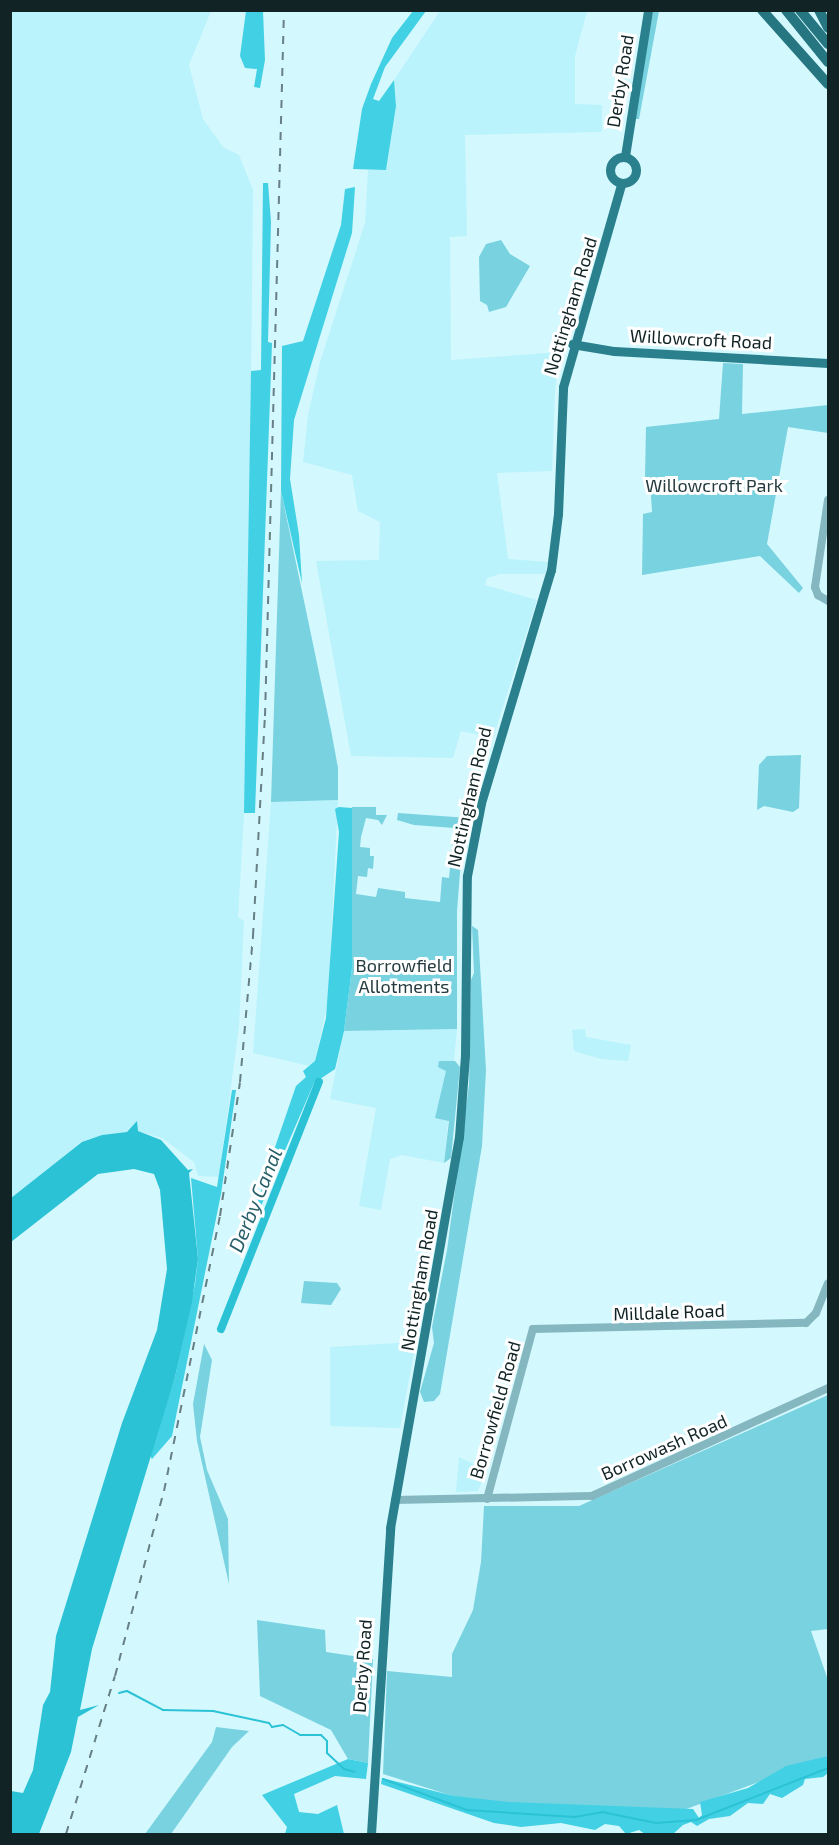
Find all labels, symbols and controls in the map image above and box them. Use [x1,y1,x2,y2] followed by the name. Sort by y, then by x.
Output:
[602,33,638,129] street label: Derby Road
[539,234,601,378] street label: Nottingham Road
[629,324,773,354] street label: Willowcroft Road
[645,474,783,496] park label: Willowcroft Park
[442,725,496,869] street label: Nottingham Road
[356,955,452,998] park label: Borrowfield Allotments
[223,1144,287,1256] water label: Derby Canal
[396,1208,442,1352] street label: Nottingham Road
[613,1299,725,1325] street label: Milldale Road
[465,1339,525,1481] street label: Borrowfield Road
[598,1410,730,1484] street label: Borrowash Road
[348,1618,376,1714] street label: Derby Road

